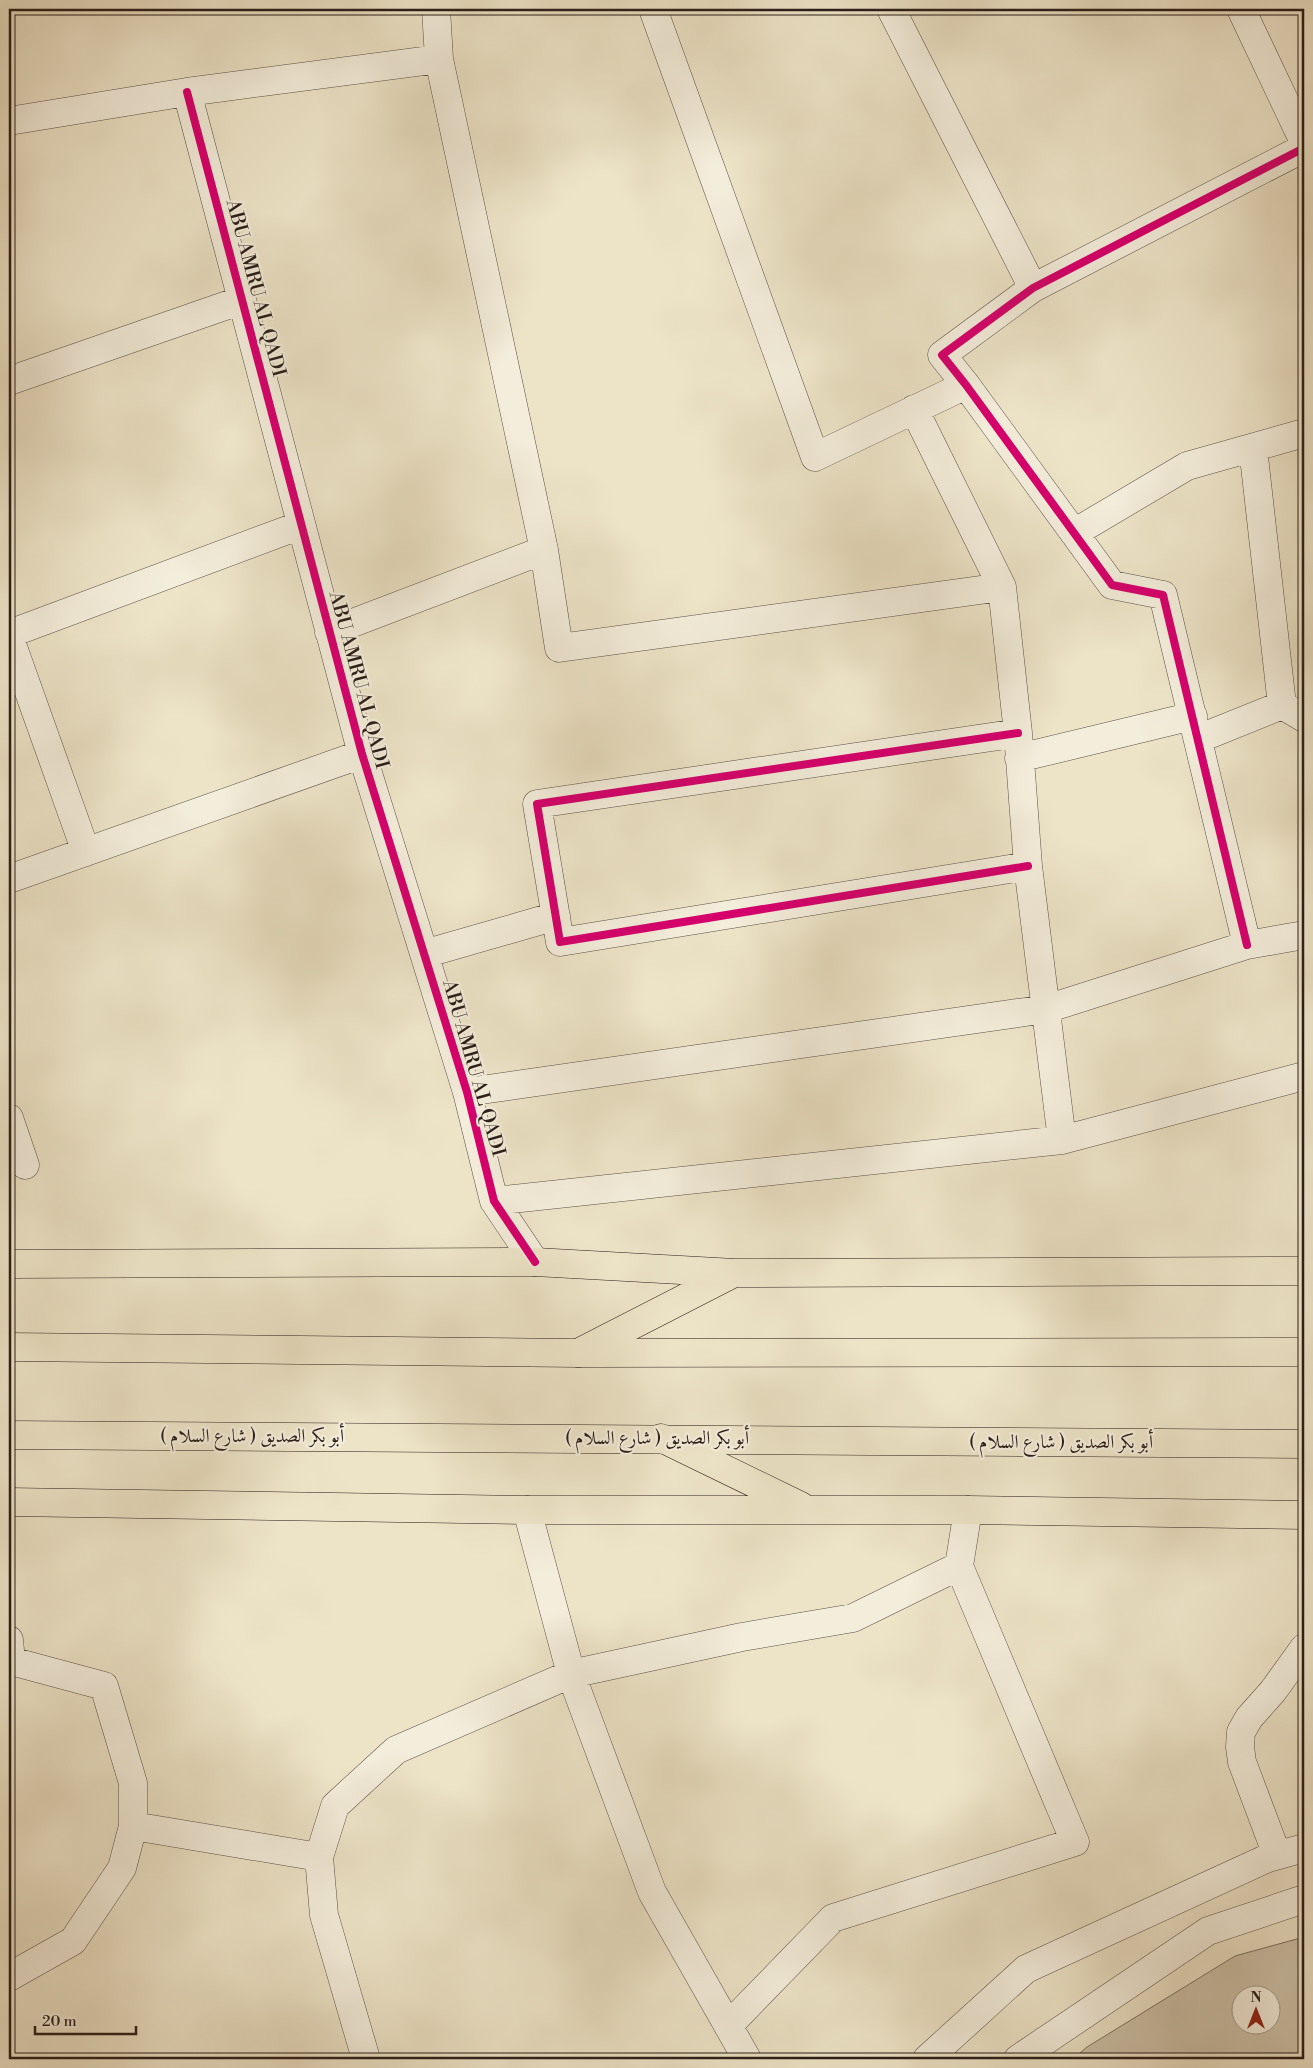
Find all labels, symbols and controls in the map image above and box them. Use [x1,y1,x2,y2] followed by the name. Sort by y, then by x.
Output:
[221,196,291,379] street label: ABU AMRU AL QADI
[324,588,394,771] street label: ABU AMRU AL QADI
[437,976,511,1159] street label: ABU AMRU AL QADI
[160,1423,345,1452] street label: ( شارع السلام ) أبو بكر الصديق
[565,1425,750,1454] street label: ( شارع السلام ) أبو بكر الصديق
[969,1429,1154,1458] street label: ( شارع السلام ) أبو بكر الصديق
[1230,1986,1280,2036] north arrow
[1250,1989,1262,2007] text: N
[35,2003,136,2035] scale bar
[42,2012,77,2031] text: 20 m

